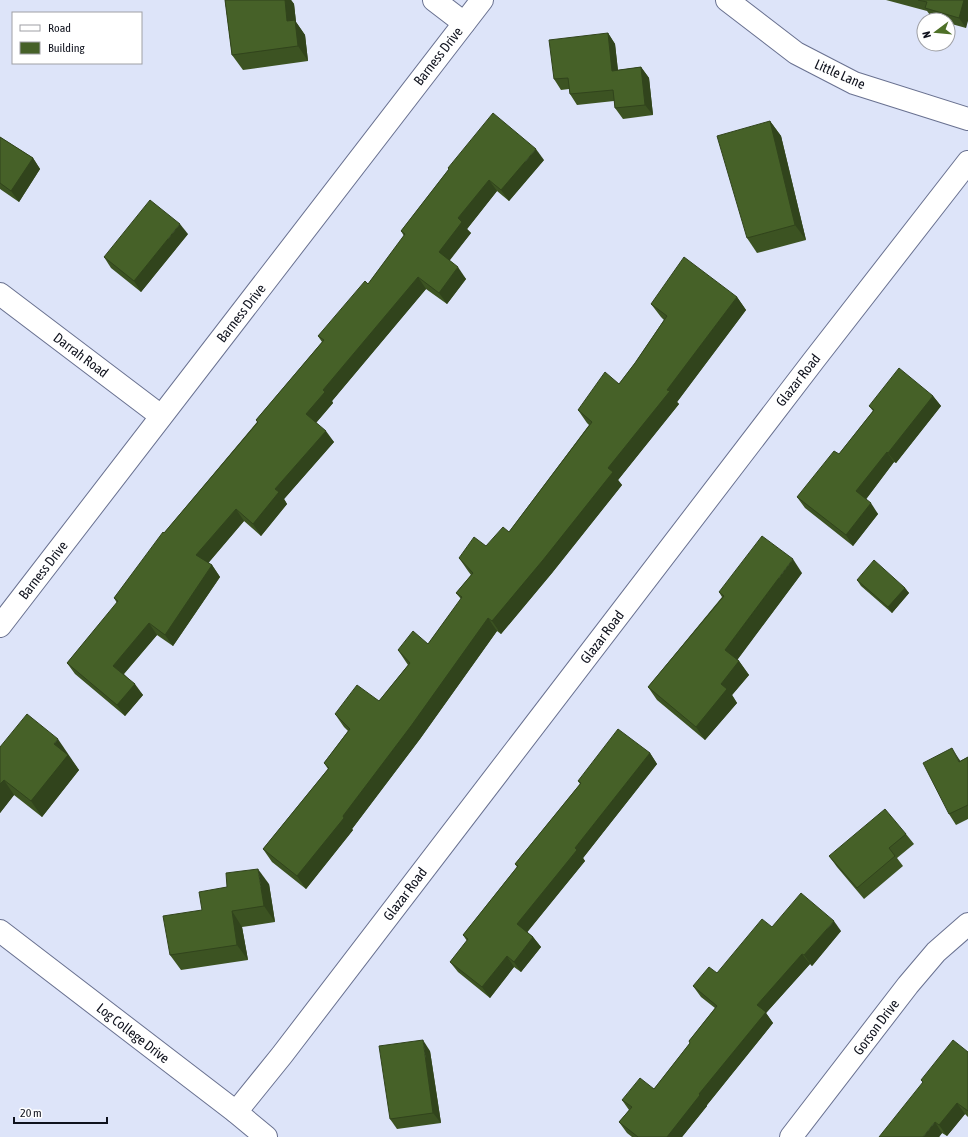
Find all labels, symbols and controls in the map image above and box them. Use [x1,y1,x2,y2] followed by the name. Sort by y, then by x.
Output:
[12,12,142,64] legend
[916,12,956,52] north arrow
[48,21,71,35] text: Road
[410,24,466,88] street label: Barness Drive
[920,30,933,40] text: N
[48,41,86,55] text: Building
[812,56,868,92] street label: Little Lane
[213,281,269,345] street label: Barness Drive
[51,329,111,381] street label: Darrah Road
[773,351,823,409] street label: Glazar Road
[15,538,71,602] street label: Barness Drive
[577,607,627,667] street label: Glazar Road
[380,864,430,924] street label: Glazar Road
[850,996,902,1058] street label: Gorson Drive
[94,1000,172,1066] street label: Log College Drive
[14,1099,107,1125] scale bar
[20,1106,42,1120] text: 20 m

